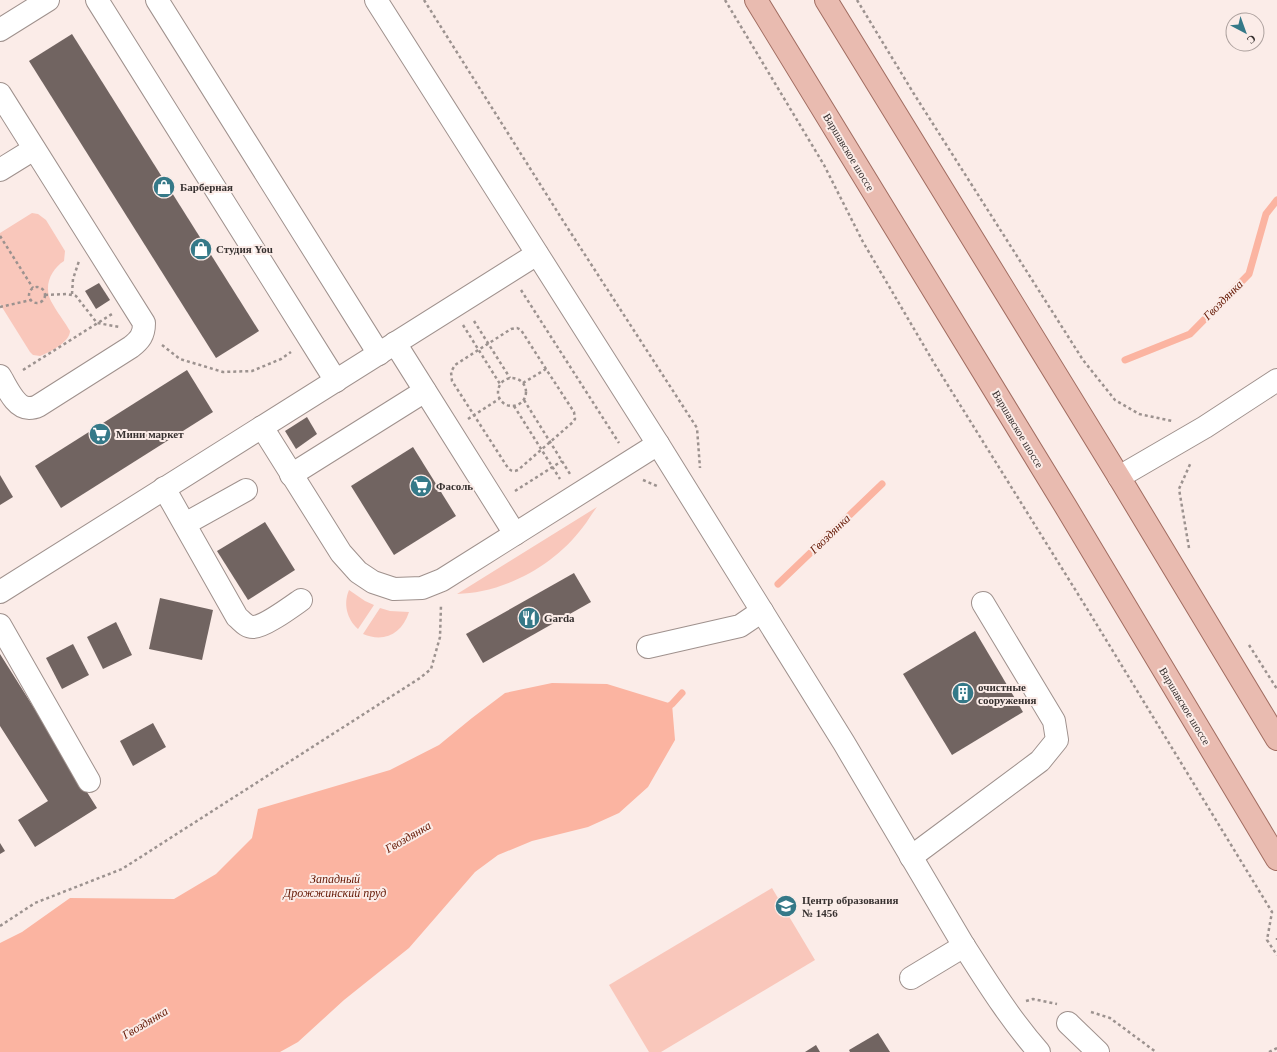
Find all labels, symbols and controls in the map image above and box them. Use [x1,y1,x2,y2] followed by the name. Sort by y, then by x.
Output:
[1225,12,1265,52] north arrow
[1245,32,1258,47] text: С
[821,111,877,193] street label: Варшавское шоссе
[151,174,177,200] shop icon: Барберная
[180,181,233,193] place label: Барберная
[188,236,214,262] shop icon: Студия You
[216,243,273,255] place label: Студия You
[1199,277,1246,324] water label: Гвоздянка
[990,388,1046,470] street label: Варшавское шоссе
[87,421,113,447] supermarket icon: Мини маркет
[116,428,184,440] place label: Мини маркет
[408,473,434,499] supermarket icon: Фасоль
[436,480,473,492] place label: Фасоль
[806,511,853,557] water label: Гвоздянка
[516,605,542,631] restaurant icon: Garda
[544,612,575,624] place label: Garda
[1157,665,1213,747] street label: Варшавское шоссе
[950,680,976,706] building icon: очистные сооружения
[978,681,1037,706] place label: очистные сооружения
[382,818,433,856] water label: Гвоздянка
[283,872,386,900] water label: Западный Дрожжинский пруд
[773,893,799,919] school or university icon: Центр образования № 1456
[802,894,898,919] place label: Центр образования № 1456
[119,1004,170,1043] water label: Гвоздянка

